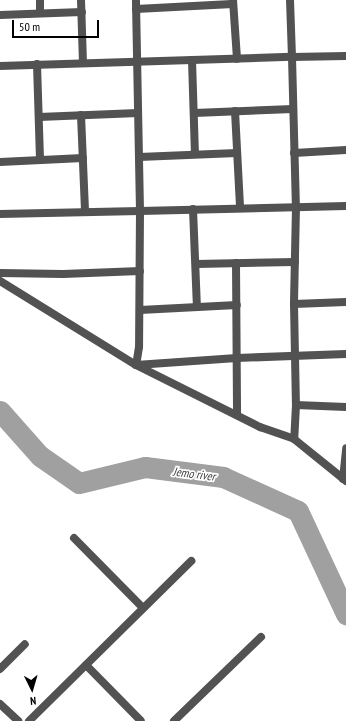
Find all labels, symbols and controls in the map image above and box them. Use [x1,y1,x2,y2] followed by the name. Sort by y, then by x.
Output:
[14,12,101,38] scale bar
[19,19,40,34] text: 50 m
[172,464,216,484] water label: Jemo river
[12,669,52,709] north arrow
[29,694,37,708] text: N

